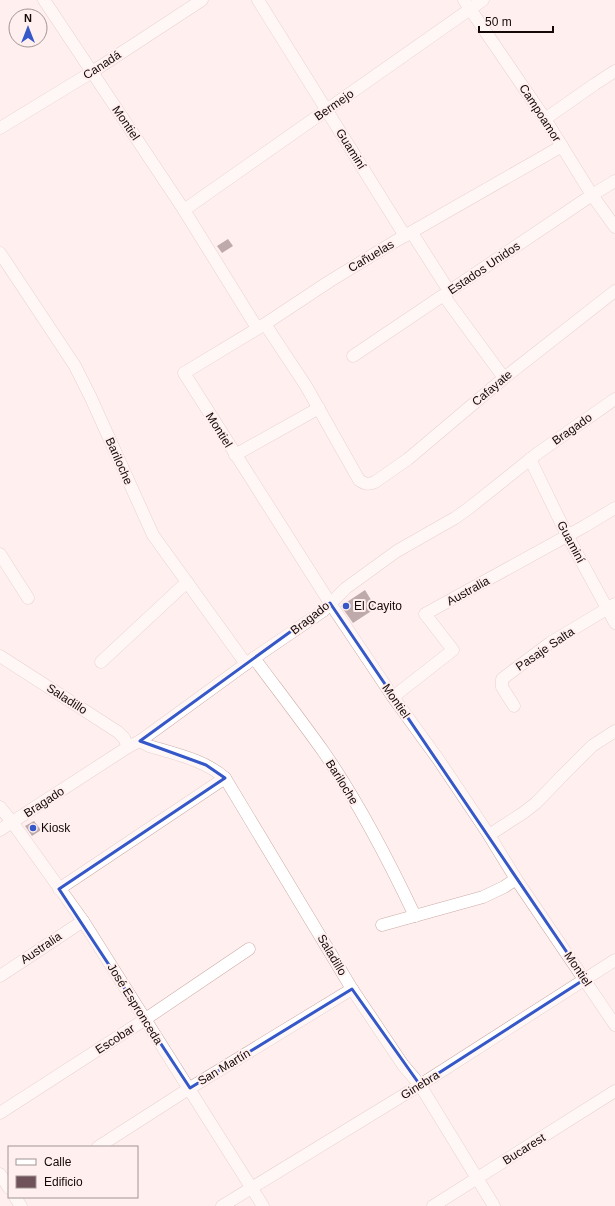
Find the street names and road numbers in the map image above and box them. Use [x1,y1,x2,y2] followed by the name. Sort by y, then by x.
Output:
[81,48,124,82] street label: Canadá
[516,81,564,145] street label: Campoamor
[312,86,357,124] street label: Bermejo
[109,103,143,143] street label: Montiel
[333,126,369,173] street label: Guaminí
[346,237,396,275] street label: Cañuelas
[445,239,523,297] street label: Estados Unidos
[469,367,515,409] street label: Cafayate
[203,410,235,450] street label: Montiel
[549,410,595,448] street label: Bragado
[102,435,136,487] street label: Bariloche
[554,519,588,566] street label: Guaminí
[444,573,492,608] street label: Australia
[288,598,332,637] street label: Bragado
[513,624,577,674] street label: Pasaje Salta
[44,681,90,717] street label: Saladillo
[379,681,413,721] street label: Montiel
[323,757,361,807] street label: Bariloche
[21,784,67,820] street label: Bragado
[18,929,65,967] street label: Australia
[314,932,350,978] street label: Saladillo
[561,949,595,989] street label: Montiel
[104,961,166,1047] street label: José Espronceda
[93,1021,137,1057] street label: Escobar
[195,1046,253,1088] street label: San Martín
[398,1068,442,1102] street label: Ginebra
[500,1130,548,1167] street label: Bucarest

